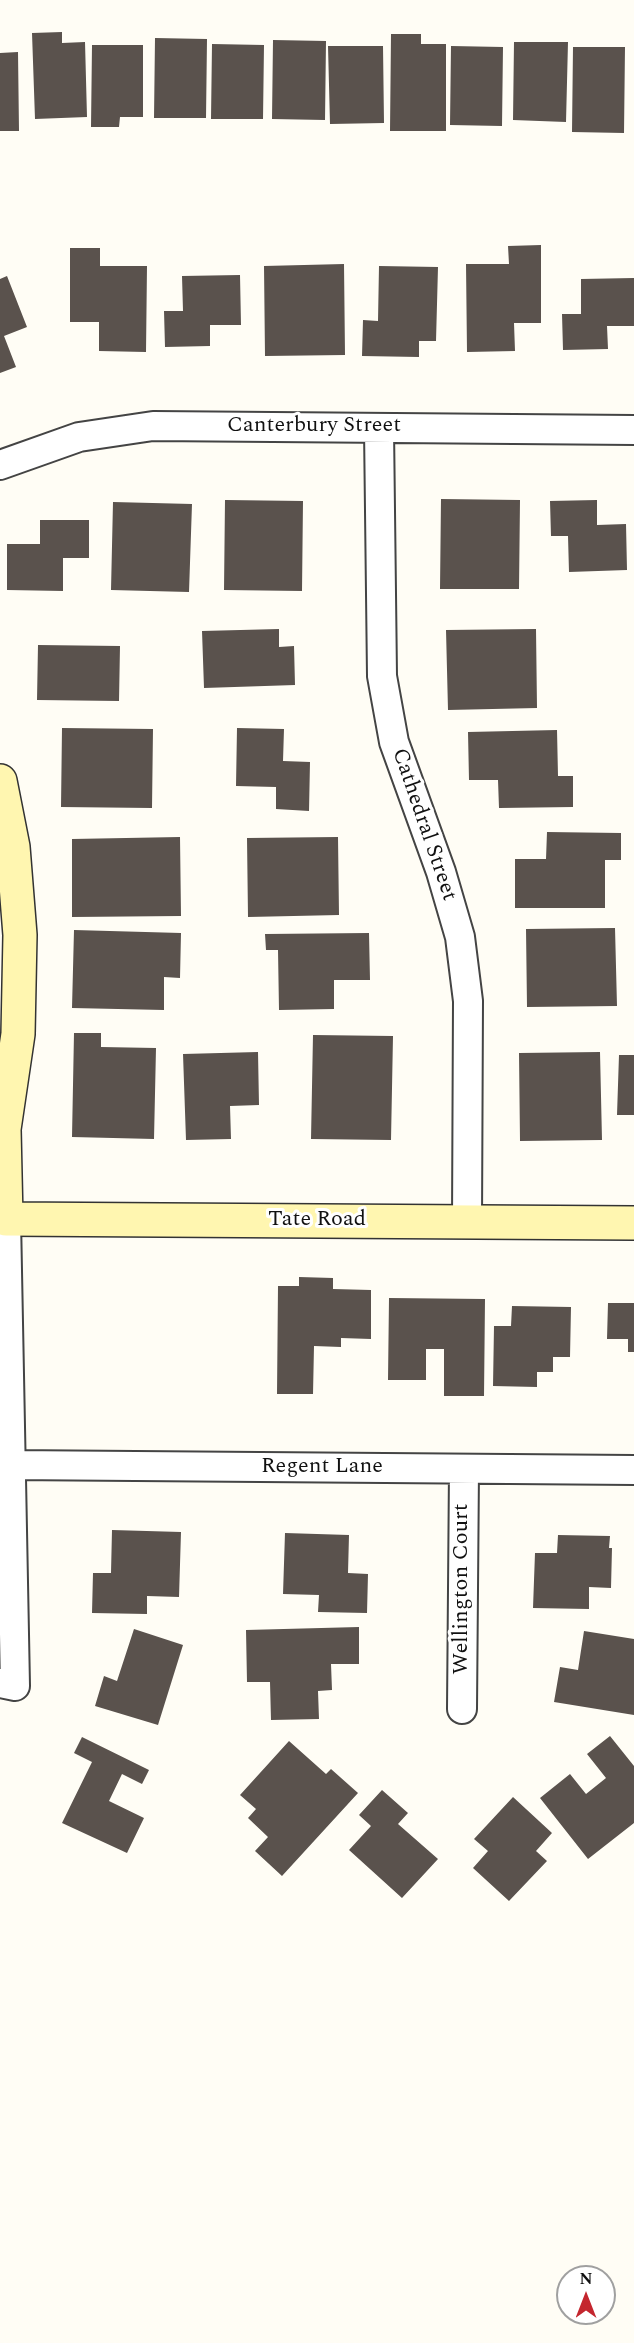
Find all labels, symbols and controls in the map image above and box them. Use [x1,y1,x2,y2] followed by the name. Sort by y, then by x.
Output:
[227,414,401,440] street label: Canterbury Street
[385,745,461,905] street label: Cathedral Street
[268,1208,366,1234] street label: Tate Road
[261,1455,383,1481] street label: Regent Lane
[450,1503,476,1675] street label: Wellington Court
[556,2265,616,2325] north arrow
[579,2267,593,2291] text: N

